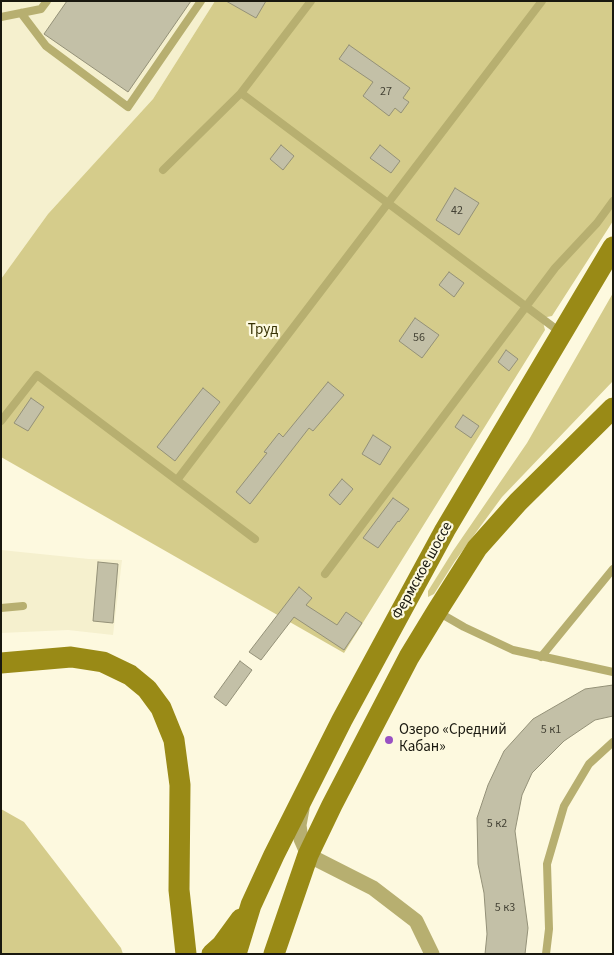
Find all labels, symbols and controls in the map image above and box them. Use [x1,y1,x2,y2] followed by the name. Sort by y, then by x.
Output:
[380,85,392,99] house number: 27
[451,204,463,218] house number: 42
[248,322,278,340] park label: Труд
[413,331,425,345] house number: 56
[389,519,457,623] street label: Фермское шоссе
[399,722,507,757] place label: Озеро «Средний Кабан»
[541,723,561,737] house number: 5 к1
[383,734,395,746] marker: Озеро «Средний Кабан»
[487,817,507,831] house number: 5 к2
[495,901,515,915] house number: 5 к3

